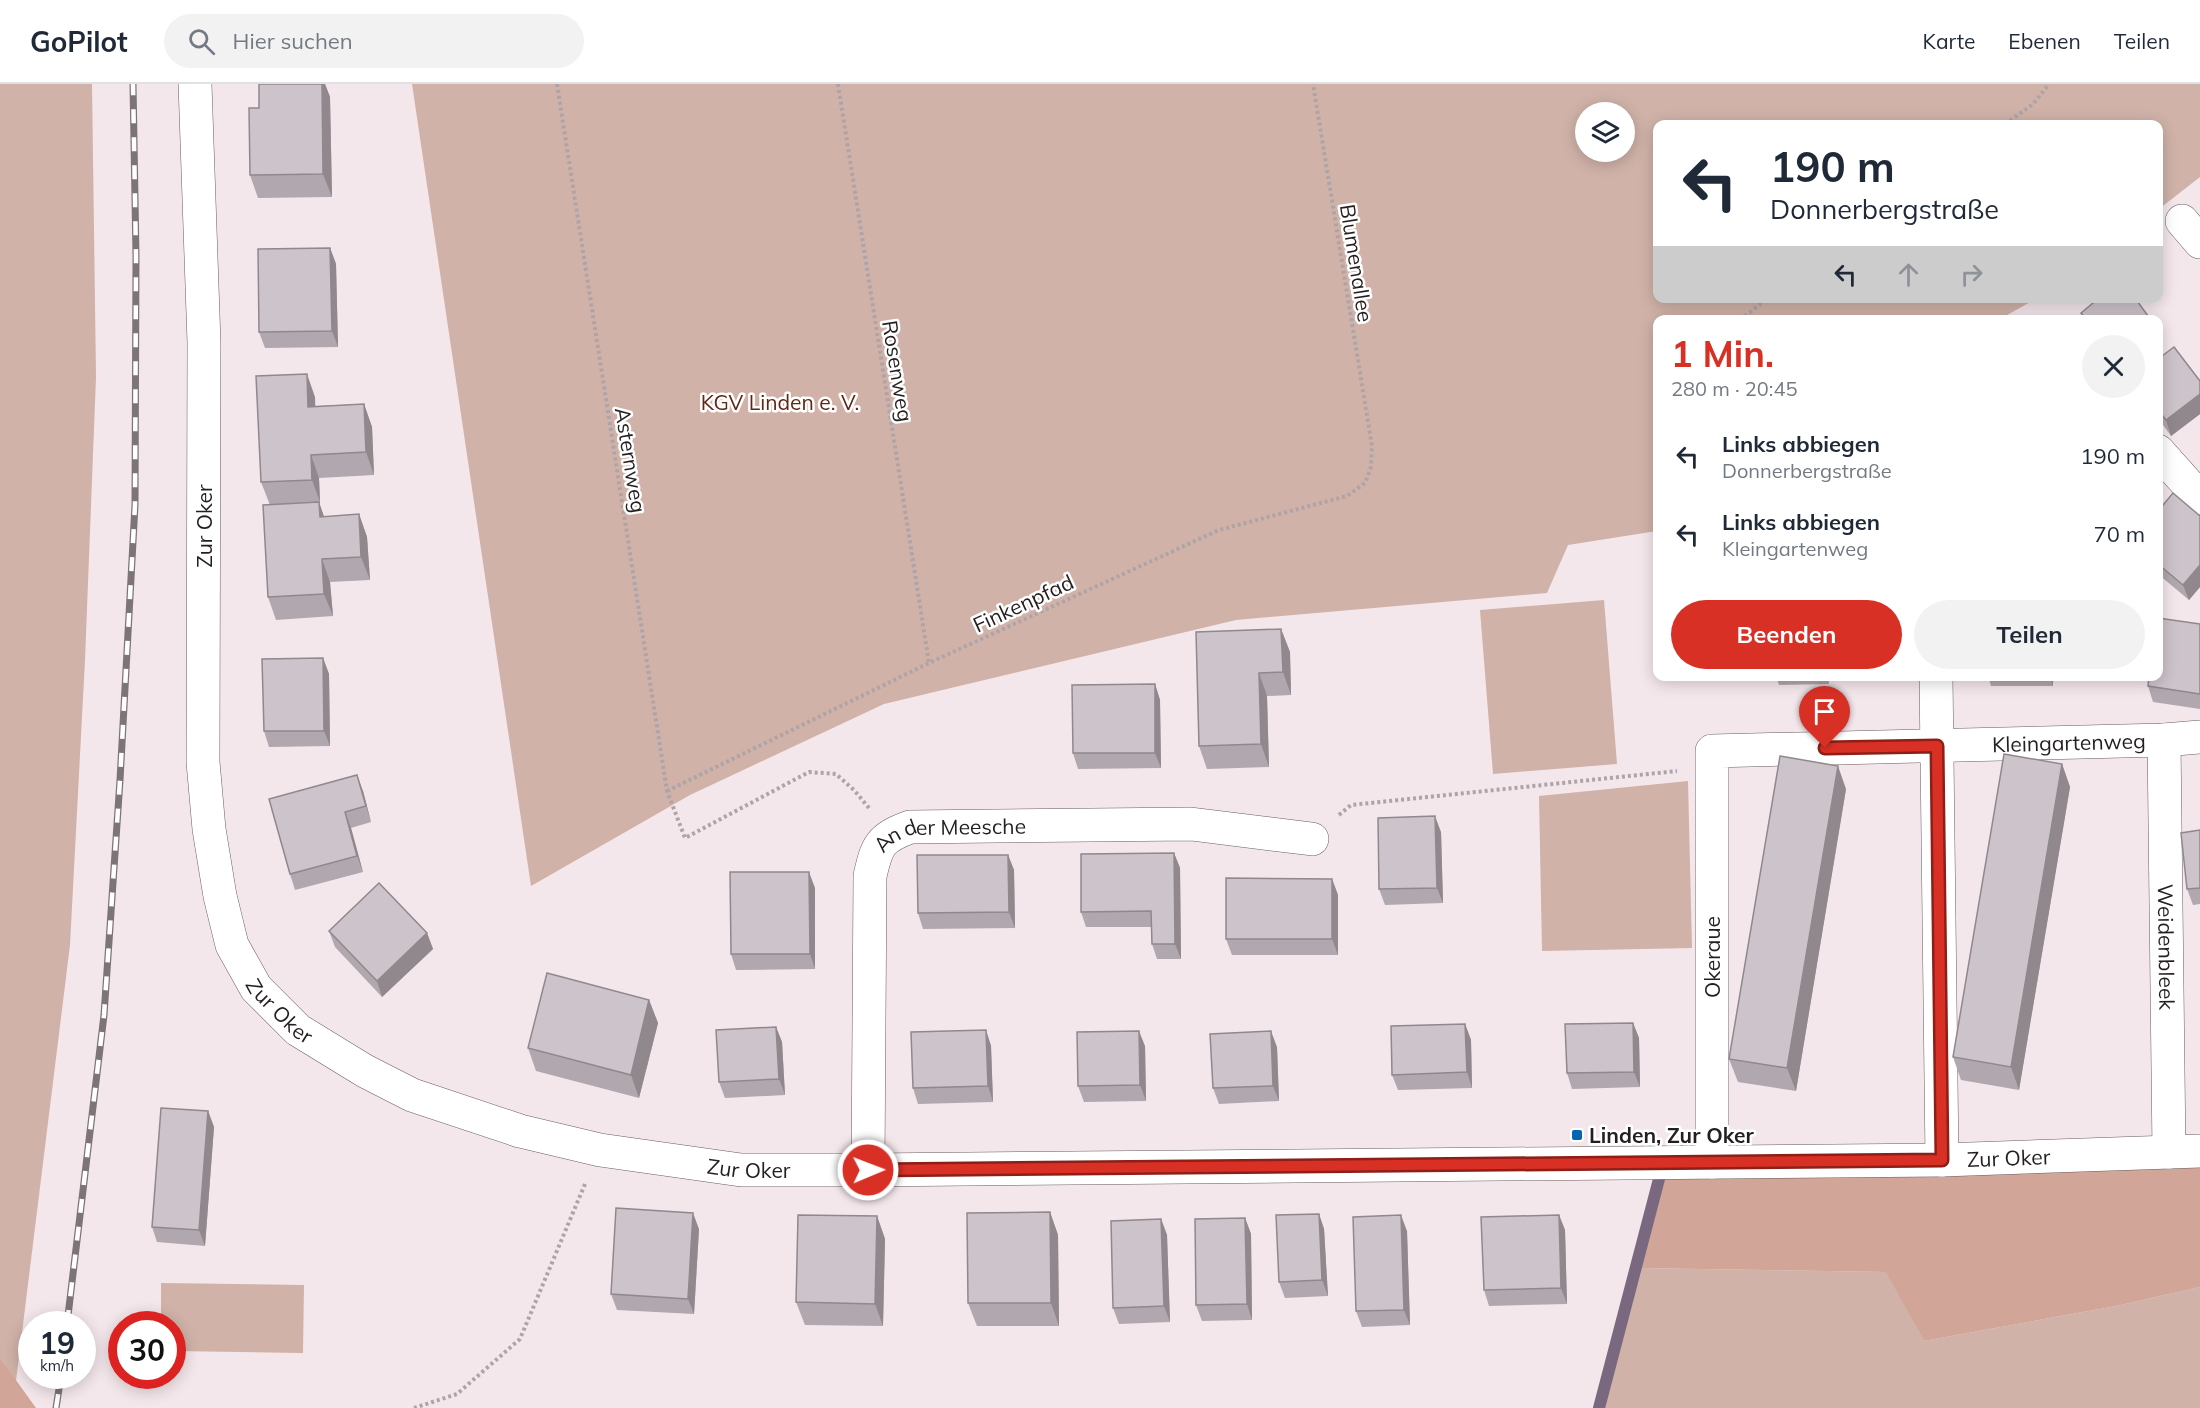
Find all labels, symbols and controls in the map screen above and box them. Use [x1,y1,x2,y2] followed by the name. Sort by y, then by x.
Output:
[164,14,584,68] search box
[30,24,128,59] text: GoPilot
[185,25,218,58] icon: search
[233,27,353,55] text: Hier suchen
[1923,28,1975,54] text: Karte
[2008,28,2081,54] text: Ebenen
[2114,28,2170,54] text: Teilen
[1575,102,1635,162] map controls
[1575,102,1635,162] button: layers
[1770,140,1895,193] text: 190 m
[1671,144,1749,222] icon: left
[1770,192,1999,226] text: Donnerbergstraße
[1335,202,1379,324] street label: Blumenallee
[1829,258,1862,291] icon: left
[1892,258,1925,291] icon: ahead
[1955,258,1988,291] icon: right
[877,318,919,424] street label: Rosenweg
[1671,331,1774,376] text: 1 Min.
[2082,335,2145,398] button: close
[1671,376,1797,401] text: 280 m · 20:45
[701,389,859,415] park label: KGV Linden e. V.
[610,405,652,515] street label: Asternweg
[1722,430,1880,458] text: Links abbiegen
[1671,440,1704,473] icon: left
[2080,442,2145,470] text: 190 m
[1722,458,1892,483] text: Donnerbergstraße
[191,484,217,568] street label: Zur Oker
[1722,508,1880,536] text: Links abbiegen
[1671,518,1704,551] icon: left
[2094,520,2145,548] text: 70 m
[1722,536,1868,561] text: Kleingartenweg
[969,568,1077,638] street label: Finkenpfad
[1671,600,1902,669] button: Beenden
[1914,600,2145,669] button: Teilen
[1799,686,1850,748] pin
[1808,695,1841,728] icon: arrive
[1992,727,2146,757] street label: Kleingartenweg
[867,813,1026,857] street label: An der Meesche
[2153,884,2180,1010] street label: Weidenbleek
[1699,916,1725,998] street label: Okeraue
[240,974,318,1049] street label: Zur Oker
[1589,1122,1755,1148] place label: Linden, Zur Oker
[1570,1128,1584,1142] marker: Linden, Zur Oker
[836,1138,900,1202] position arrow
[1967,1143,2051,1172] street label: Zur Oker
[706,1152,791,1183] street label: Zur Oker
[108,1311,186,1389] speed limit sign: 30
[39,1324,75,1362] text: 19
[40,1356,74,1375] text: km/h

